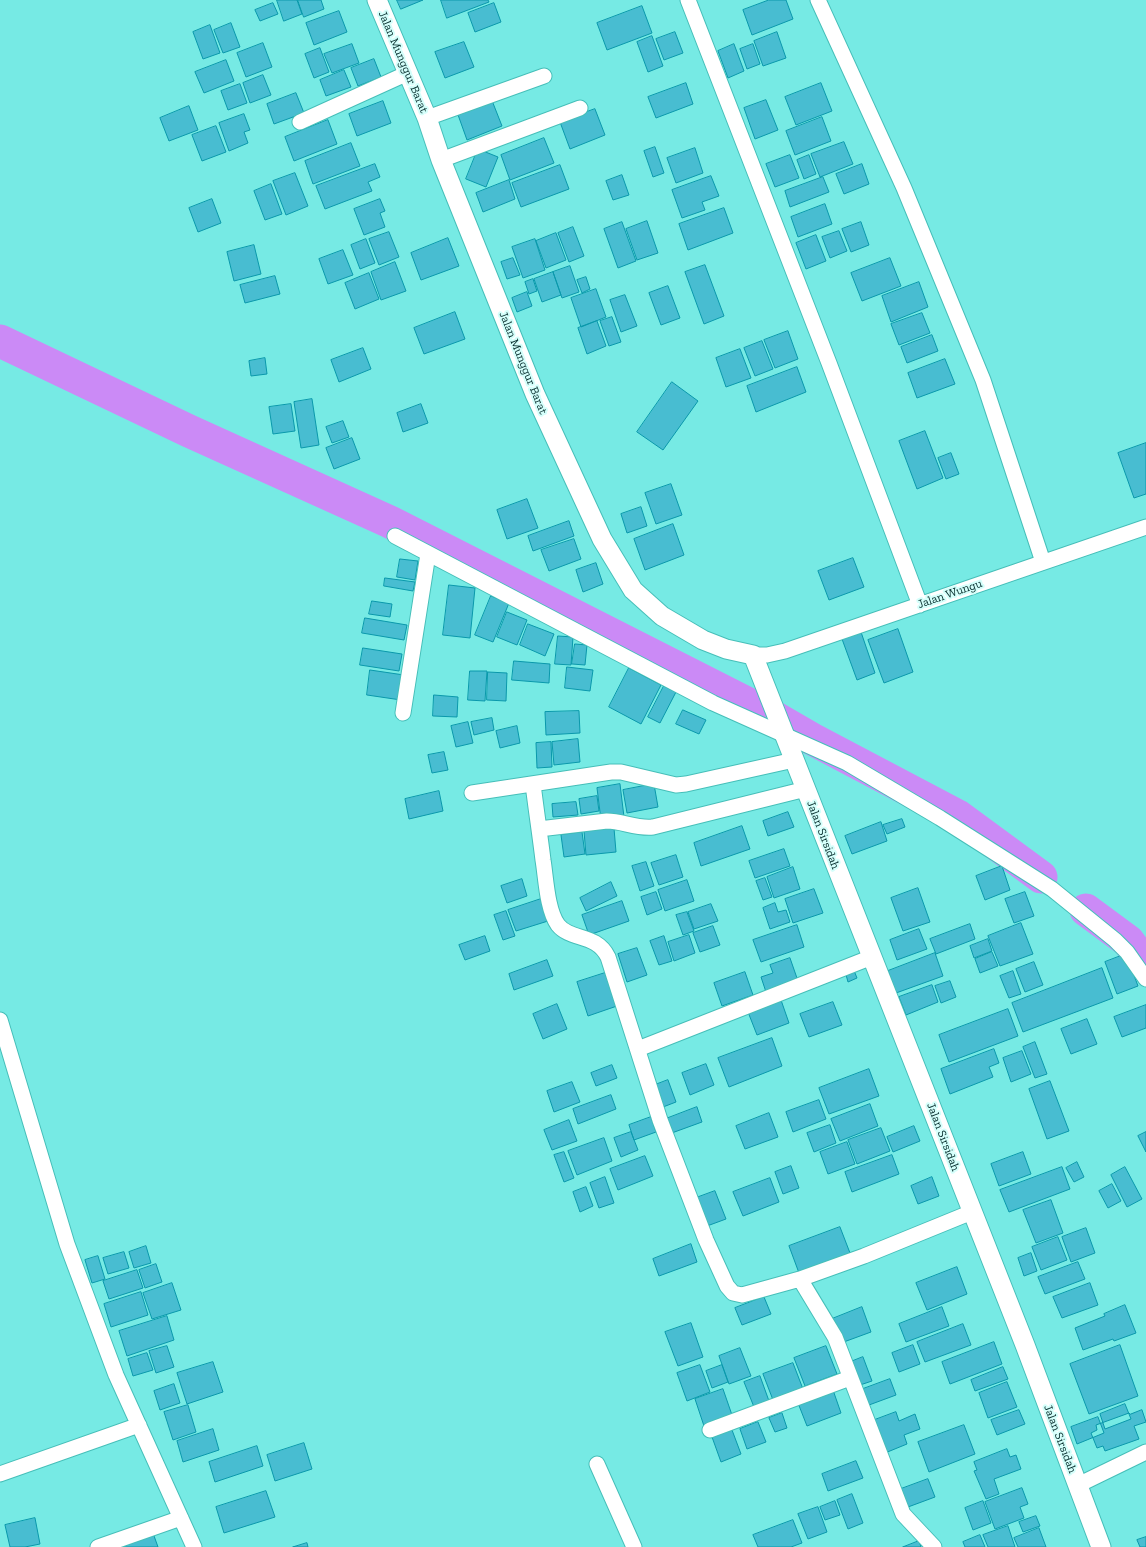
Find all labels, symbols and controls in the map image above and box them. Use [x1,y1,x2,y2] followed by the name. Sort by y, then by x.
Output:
[375,9,431,115] street label: Jalan Munggur Barat
[496,310,550,416] street label: Jalan Munggur Barat
[916,576,984,612] street label: Jalan Wungu
[803,799,843,871] street label: Jalan Sirsidah
[923,1101,963,1173] street label: Jalan Sirsidah
[1040,1403,1080,1475] street label: Jalan Sirsidah

